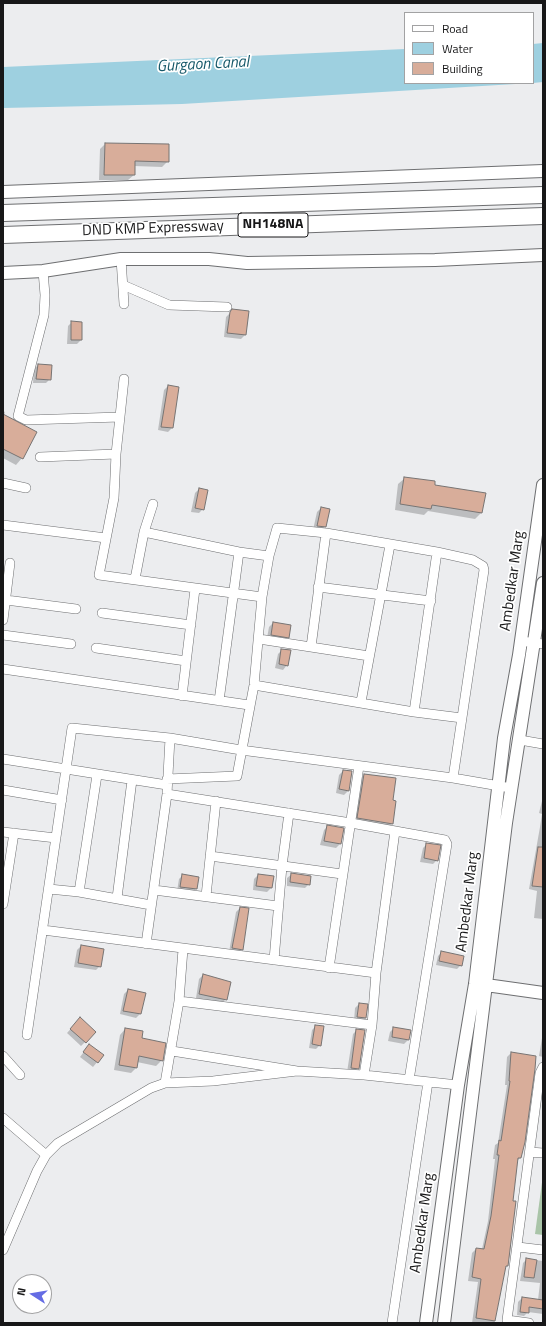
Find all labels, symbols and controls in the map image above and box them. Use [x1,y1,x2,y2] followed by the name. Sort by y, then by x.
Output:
[404,12,534,84] legend
[442,19,468,38] text: Road
[442,39,473,58] text: Water
[156,53,250,77] water label: Gurgaon Canal
[442,59,483,78] text: Building
[238,213,308,237] road number: NH148NA
[82,218,224,240] street label: DND KMP Expressway
[497,530,529,632] street label: Ambedkar Marg
[453,851,483,953] street label: Ambedkar Marg
[407,1172,439,1274] street label: Ambedkar Marg
[12,1274,52,1314] north arrow
[13,1286,30,1297] text: N

